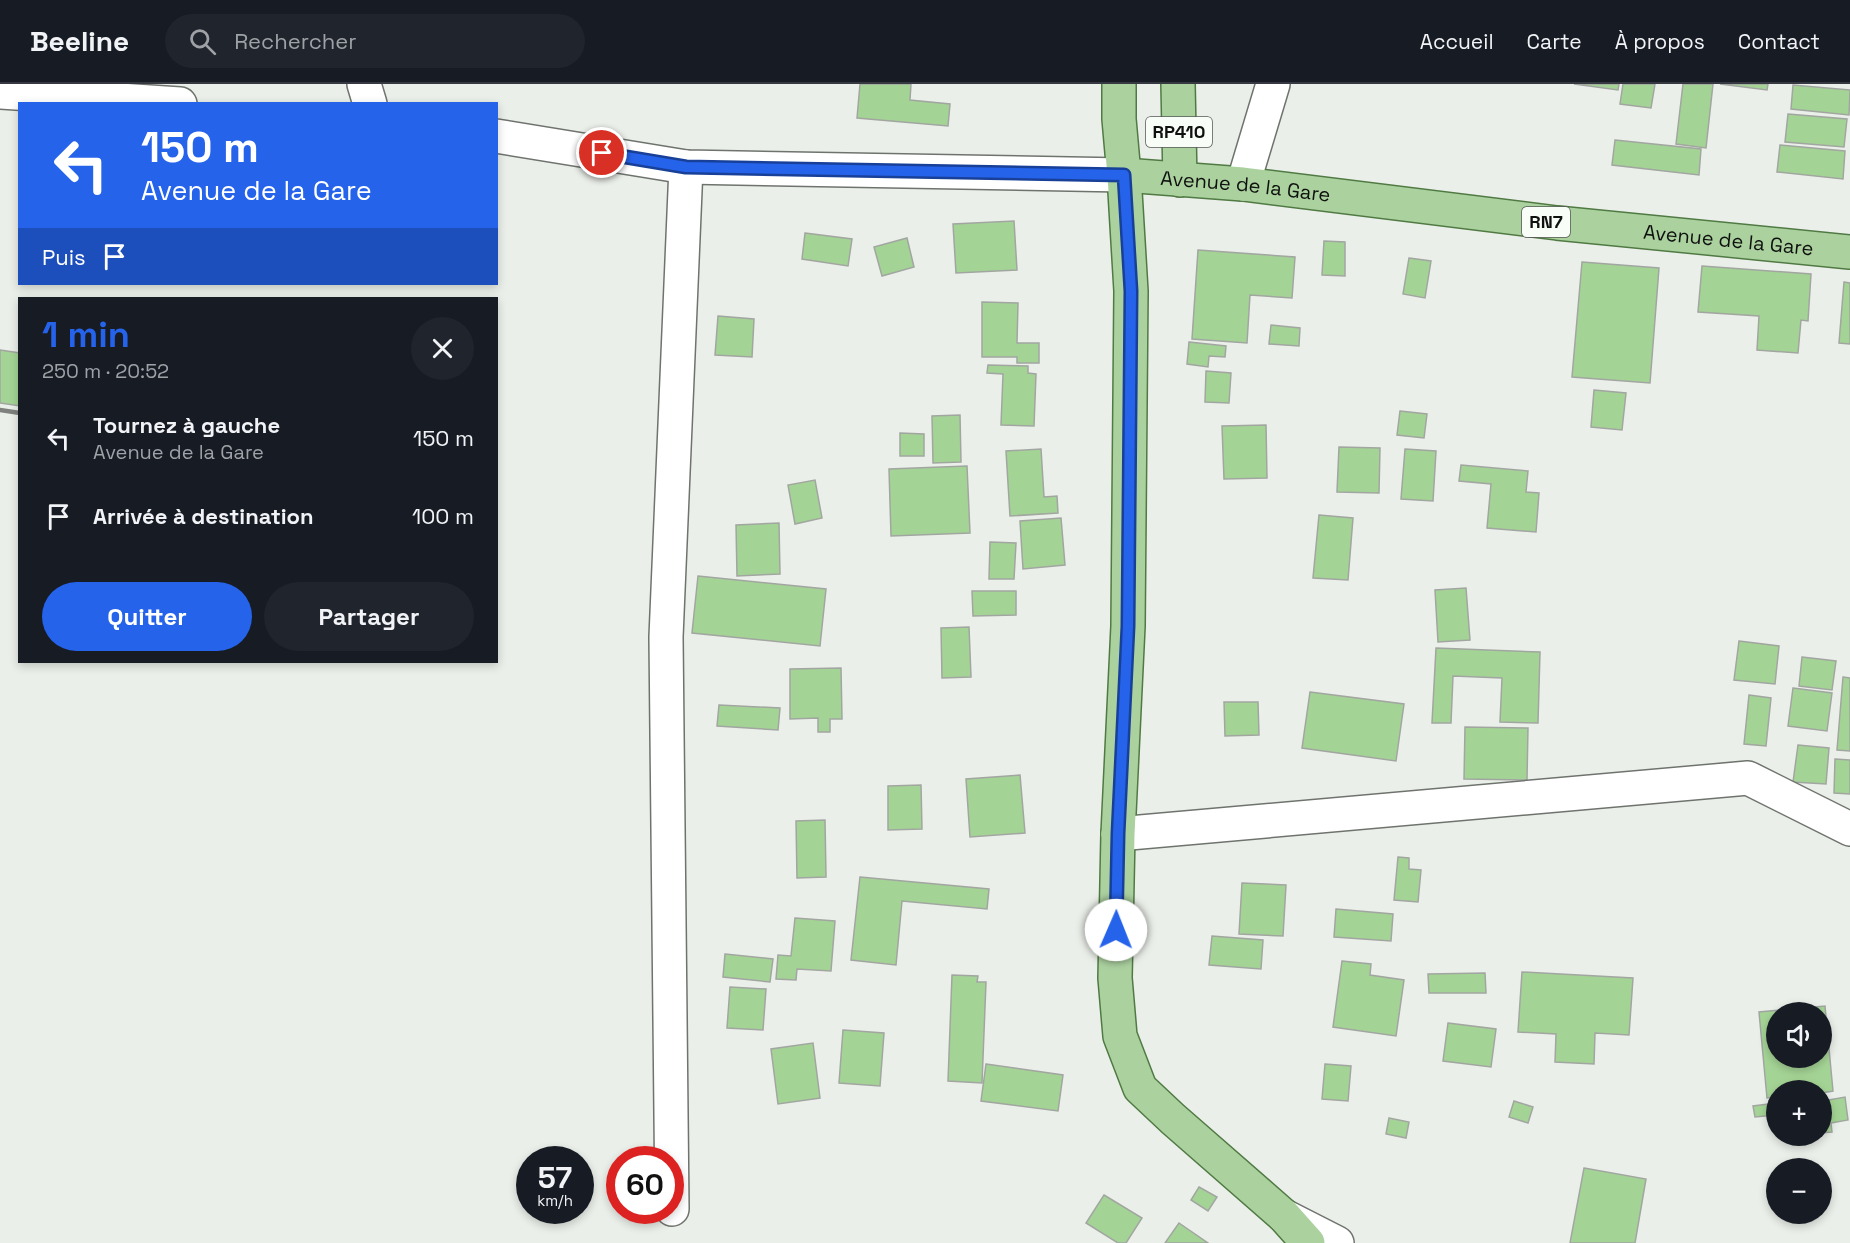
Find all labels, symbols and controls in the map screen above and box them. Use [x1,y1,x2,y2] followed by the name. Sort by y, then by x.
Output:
[165,14,585,68] search box
[30,23,129,59] text: Beeline
[186,25,219,58] icon: search
[234,27,357,55] text: Rechercher
[1420,28,1494,55] text: Accueil
[1527,28,1582,55] text: Carte
[1615,28,1705,55] text: À propos
[1738,28,1820,55] text: Contact
[1146,117,1212,147] road number: RP410
[141,121,259,174] text: 150 m
[42,126,120,204] icon: left
[576,127,627,178] pin
[585,136,618,169] icon: arrive
[1159,165,1332,208] street label: Avenue de la Gare
[141,173,372,208] text: Avenue de la Gare
[1522,207,1570,237] road number: RN7
[1642,219,1815,261] street label: Avenue de la Gare
[98,240,131,273] icon: arrive
[42,243,86,271] text: Puis
[42,312,130,358] text: 1 min
[411,317,474,380] button: close
[42,358,169,384] text: 250 m · 20:52
[93,411,280,439] text: Tournez à gauche
[42,422,75,455] icon: left
[413,424,474,452] text: 150 m
[93,439,264,465] text: Avenue de la Gare
[42,500,75,533] icon: arrive
[93,502,314,530] text: Arrivée à destination
[412,502,474,530] text: 100 m
[42,582,252,651] button: Quitter
[264,582,474,651] button: Partager
[1084,898,1148,962] position arrow
[1766,1002,1832,1224] map controls
[1766,1002,1832,1068] button: sound
[1766,1080,1832,1146] button: +
[606,1146,684,1224] speed limit sign: 60
[538,1158,572,1197] text: 57
[1766,1158,1832,1224] button: −
[537,1191,573,1210] text: km/h

